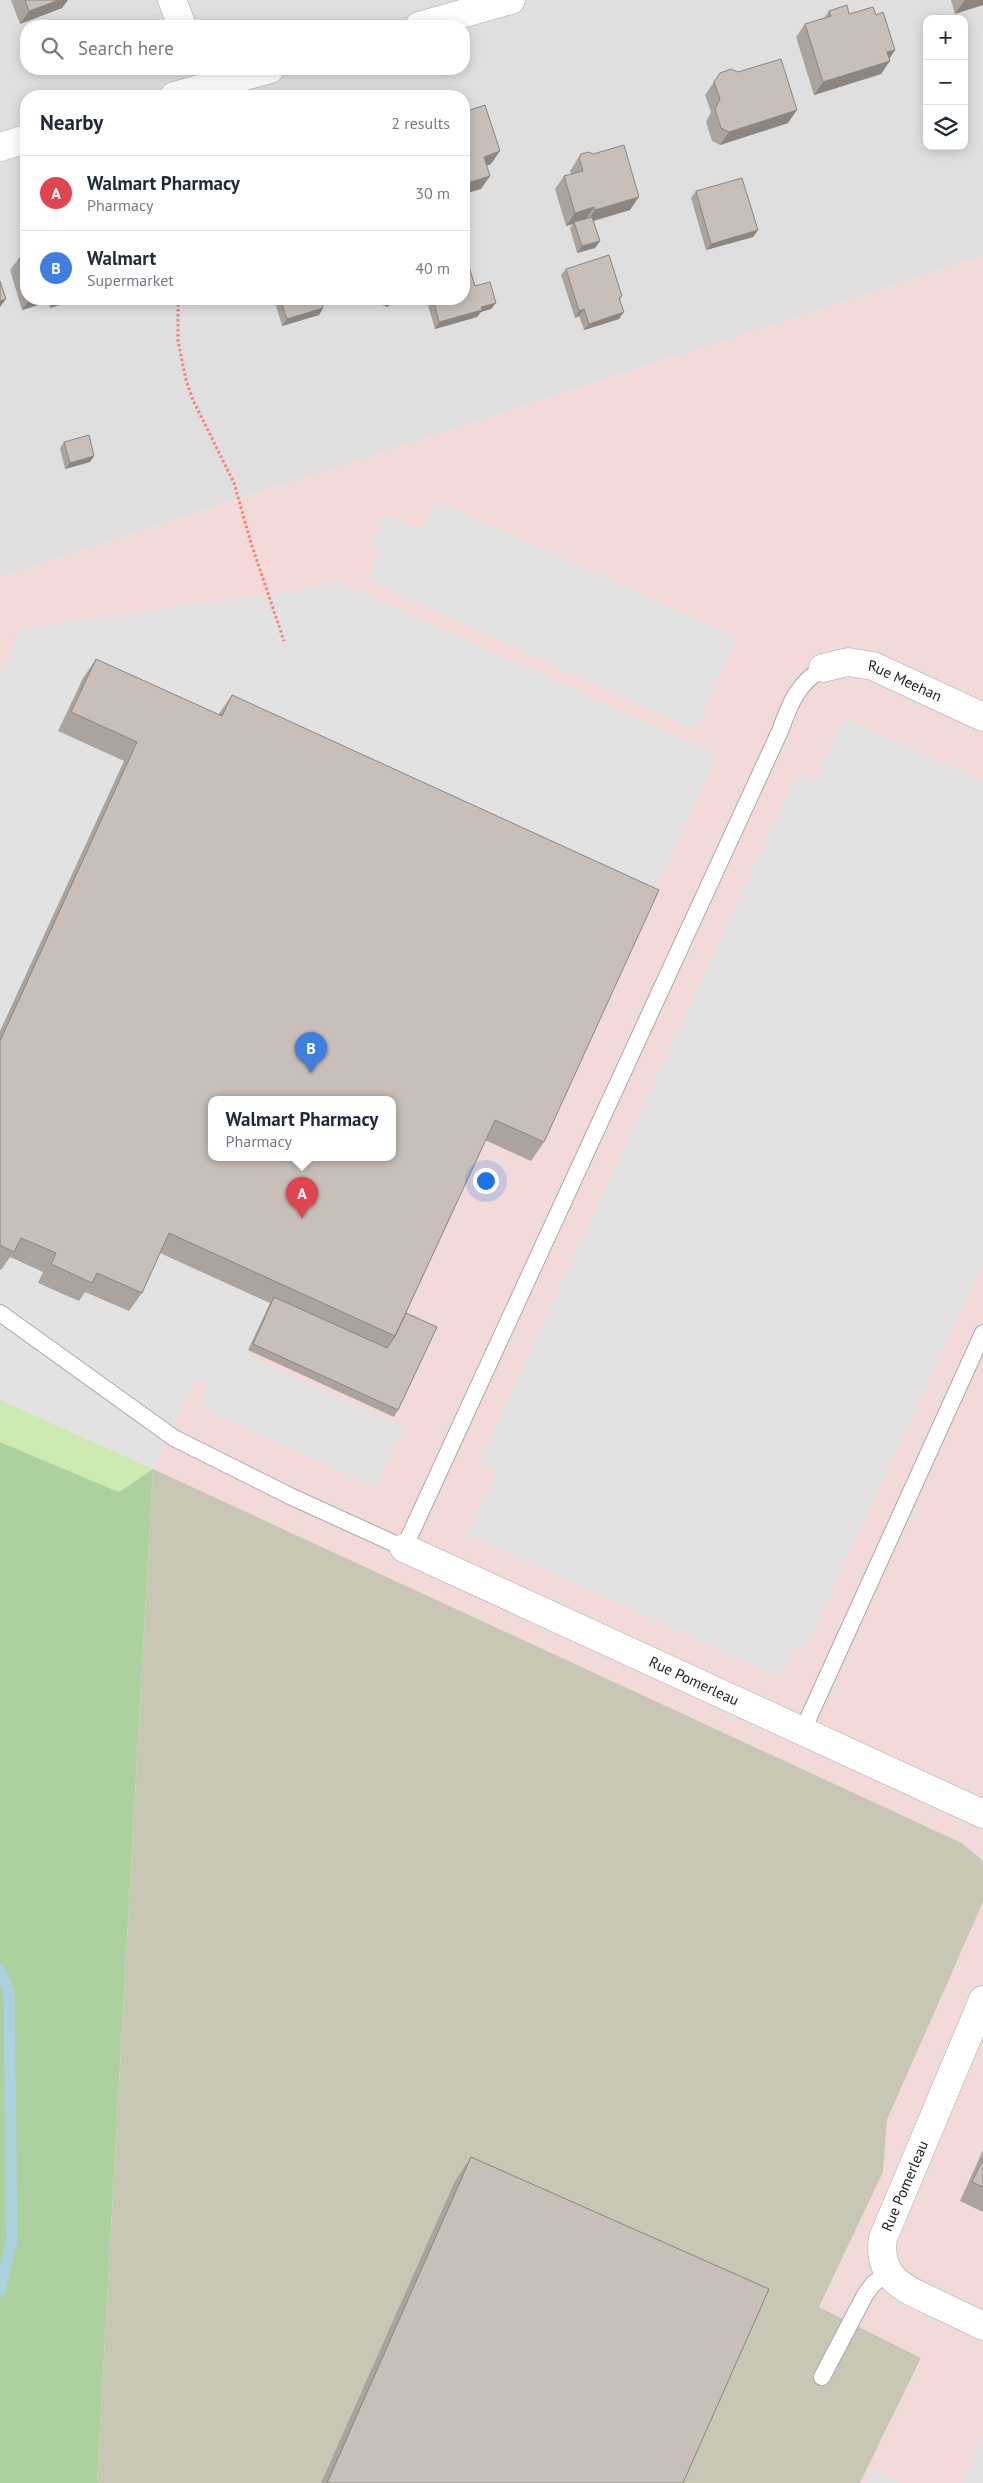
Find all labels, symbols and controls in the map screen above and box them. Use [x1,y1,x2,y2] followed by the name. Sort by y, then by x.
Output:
[923,15,968,150] map controls
[923,15,968,60] button: +
[20,20,470,75] search box
[38,34,66,62] icon: search
[78,36,174,60] text: Search here
[923,60,968,105] button: −
[923,105,968,150] button: layers
[40,109,103,136] text: Nearby
[391,113,450,133] text: 2 results
[87,171,240,195] text: Walmart Pharmacy
[51,183,61,203] text: A
[415,183,450,203] text: 30 m
[87,195,153,215] text: Pharmacy
[87,246,156,270] text: Walmart
[51,258,61,278] text: B
[415,258,450,278] text: 40 m
[87,270,174,290] text: Supermarket
[867,655,945,706] street label: Rue Meehan
[295,1032,327,1073] pin: B
[208,1096,396,1161] popup
[226,1107,378,1131] text: Walmart Pharmacy
[226,1131,292,1151] text: Pharmacy
[473,1168,499,1194] your location
[286,1177,318,1218] pin: A
[646,1652,742,1710] street label: Rue Pomerleau
[877,2138,932,2234] street label: Rue Pomerleau

